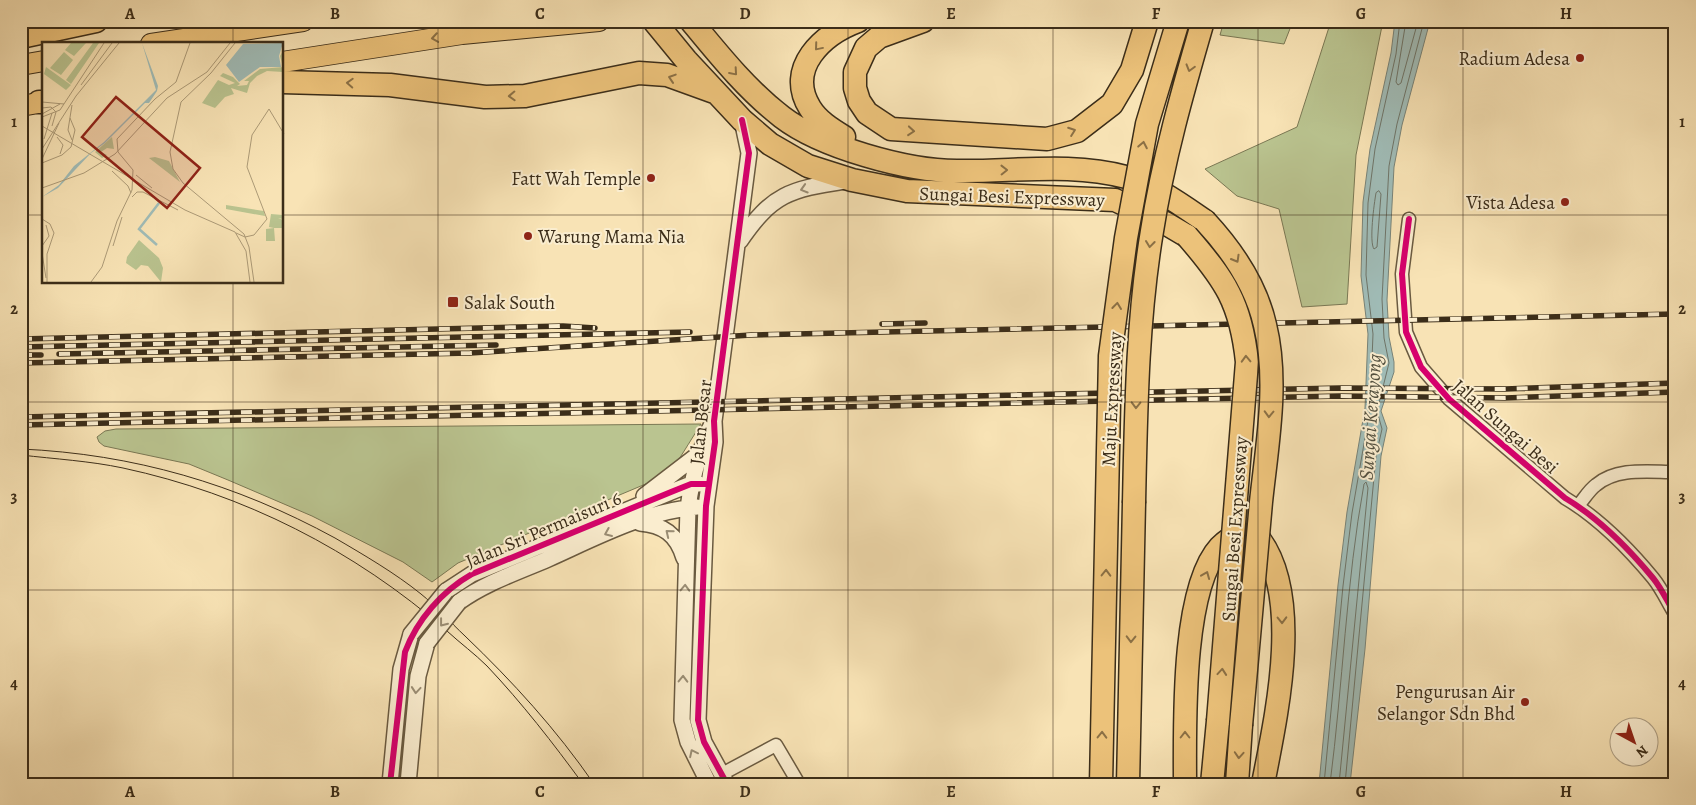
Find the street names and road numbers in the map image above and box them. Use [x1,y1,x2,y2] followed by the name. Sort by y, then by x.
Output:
[919,181,1106,213] street label: Sungai Besi Expressway
[1095,331,1129,467] street label: Maju Expressway
[1447,373,1564,480] street label: Jalan Sungai Besi
[684,378,718,466] street label: Jalan Besar
[1216,435,1254,623] street label: Sungai Besi Expressway
[461,485,626,575] street label: Jalan Sri Permaisuri 6

